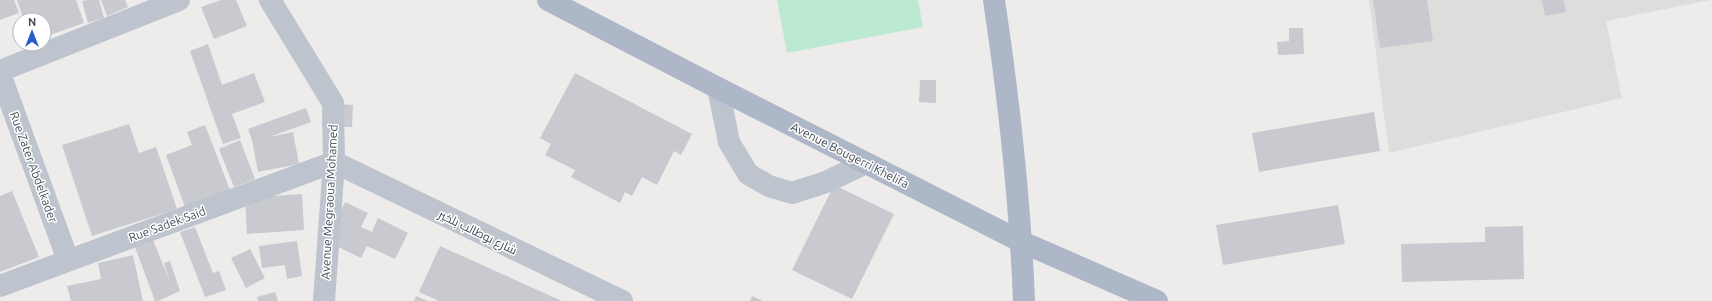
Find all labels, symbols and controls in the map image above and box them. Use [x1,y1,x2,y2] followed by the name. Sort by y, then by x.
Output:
[12,12,52,52] north arrow
[28,16,36,28] text: N
[8,110,60,225] street label: Rue Zater Abdelkader
[789,120,911,190] street label: Avenue Bougerri Khelifa
[318,124,340,280] street label: Avenue Megraoua Mohamed
[127,204,207,244] street label: Rue Sadek Said
[435,207,519,258] street label: شارع بوطالب بلخير

